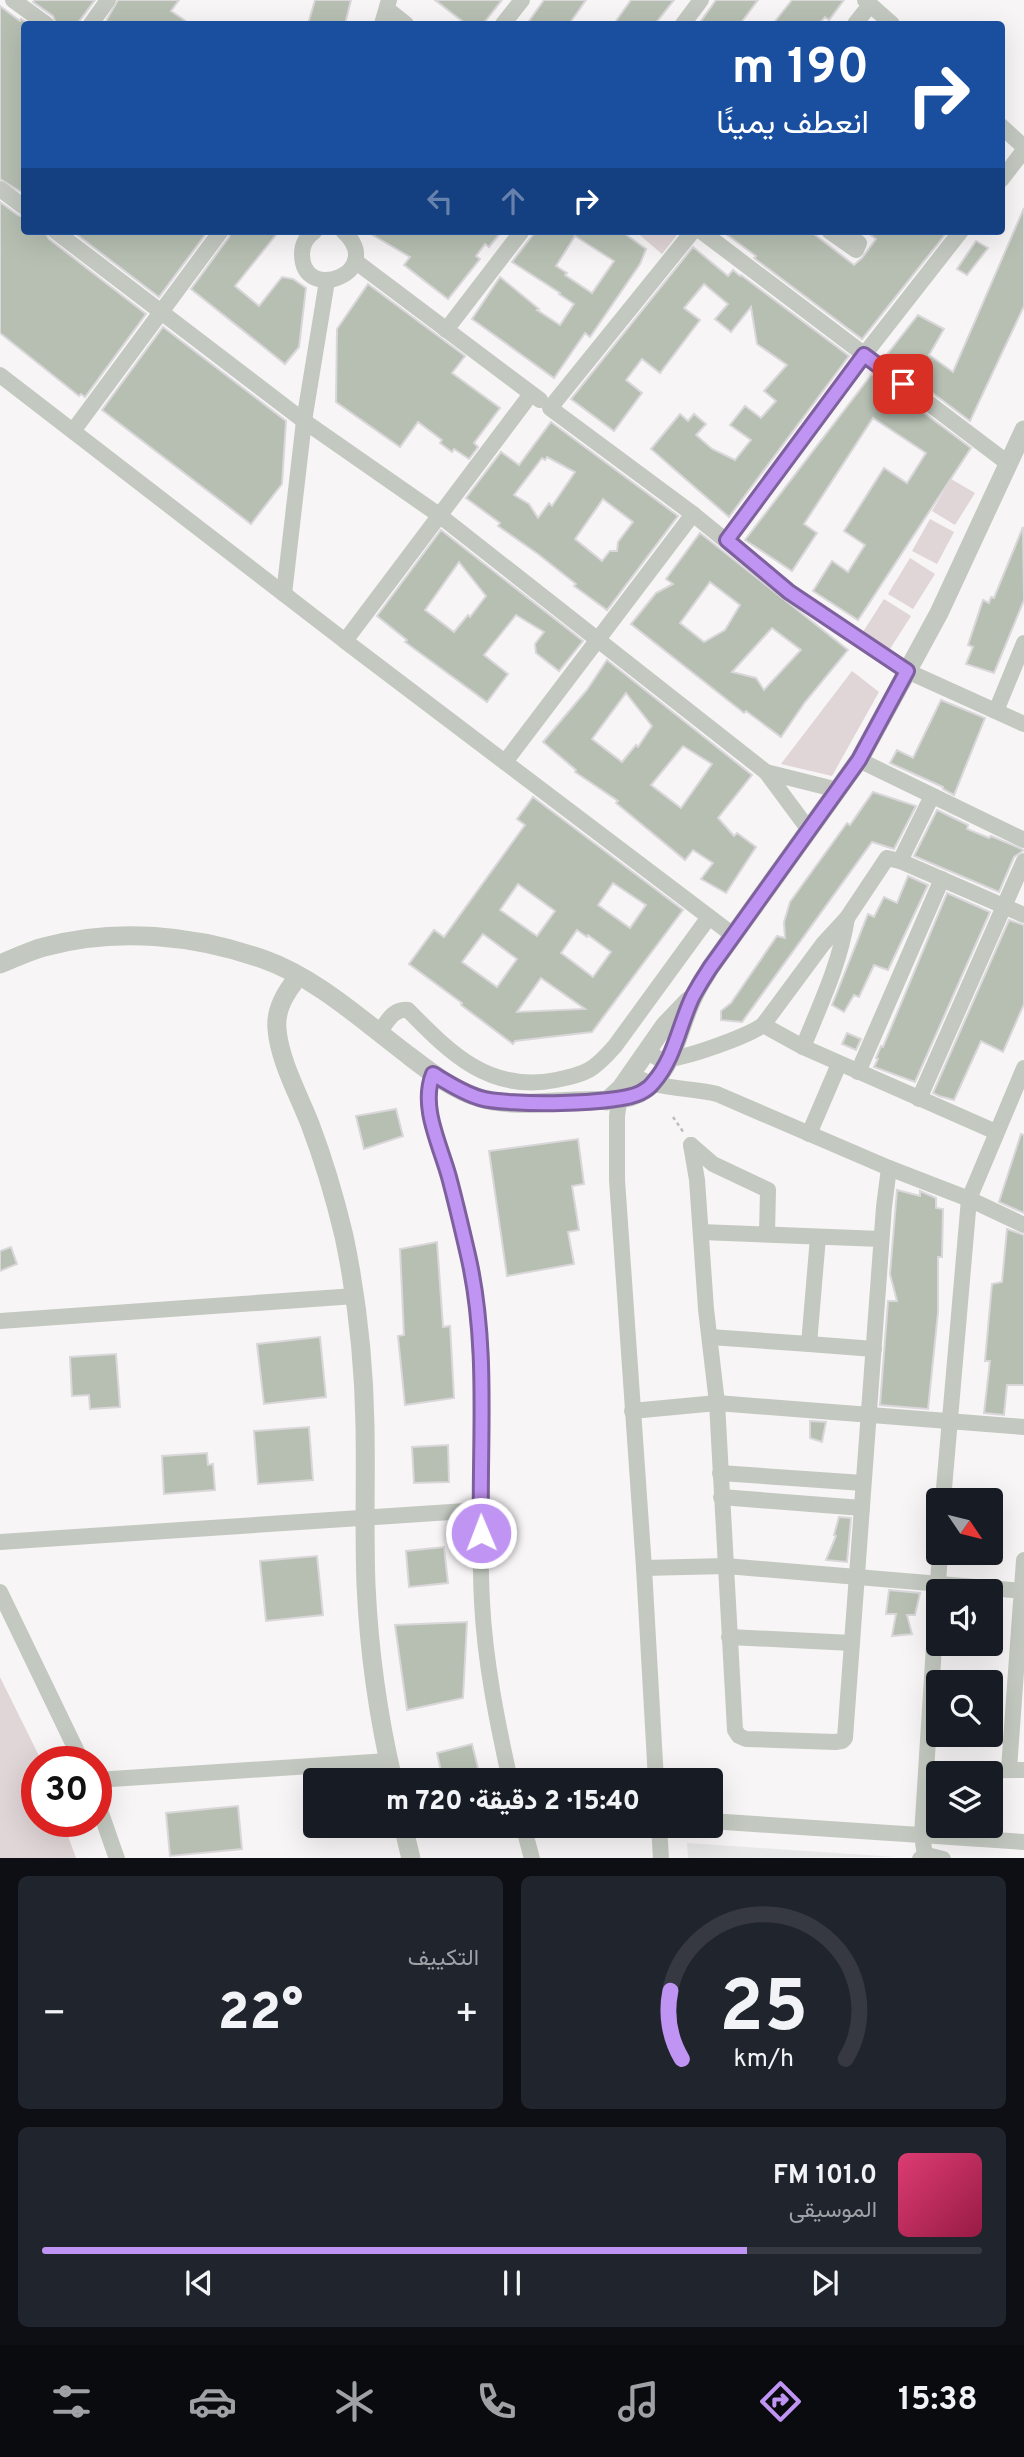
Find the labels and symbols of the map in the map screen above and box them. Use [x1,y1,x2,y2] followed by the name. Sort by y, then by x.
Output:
[873,354,933,414] pin
[926,1488,1003,1564] north arrow
[444,1496,518,1570] position arrow
[21,1746,112,1837] speed limit sign: 30

